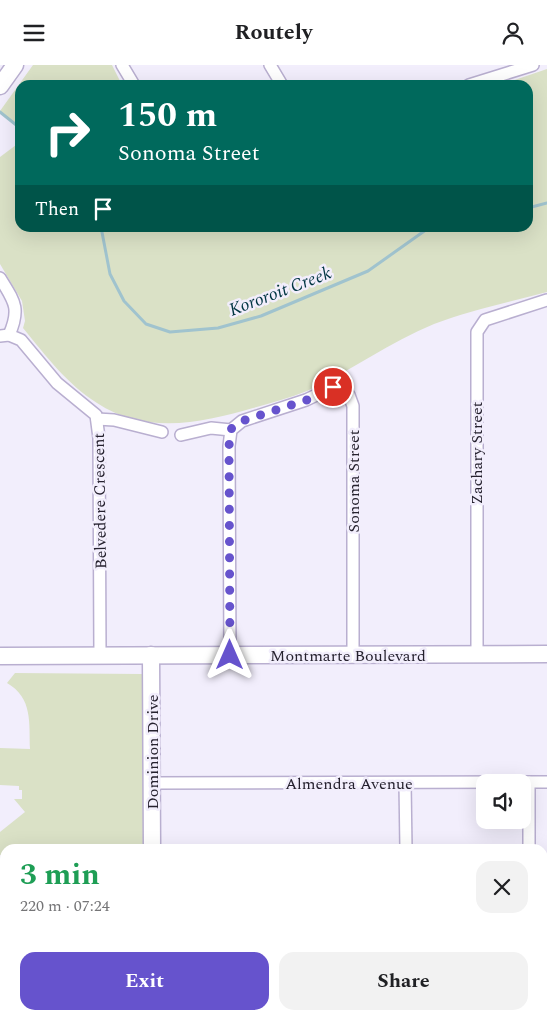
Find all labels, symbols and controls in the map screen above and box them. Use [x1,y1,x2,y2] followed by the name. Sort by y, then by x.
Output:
[235,16,312,49] text: Routely
[20,19,48,47] icon: menu
[499,19,527,47] icon: person
[118,89,217,142] text: 150 m
[35,100,100,165] icon: right
[118,137,259,170] text: Sonoma Street
[35,195,79,224] text: Then
[89,195,117,223] icon: arrive
[225,259,336,323] water label: Kororoit Creek
[312,366,354,408] pin
[319,373,347,401] icon: arrive
[465,401,489,504] street label: Zachary Street
[342,429,366,532] street label: Sonoma Street
[87,432,113,569] street label: Belvedere Crescent
[203,628,255,680] position arrow
[270,644,426,668] street label: Montmarte Boulevard
[141,694,165,810] street label: Dominion Drive
[285,772,413,796] street label: Almendra Avenue
[476,774,531,829] map controls
[476,774,531,829] button: sound
[20,852,100,898] text: 3 min
[476,861,528,913] button: close
[20,894,110,918] text: 220 m · 07:24
[20,952,269,1010] button: Exit
[279,952,528,1010] button: Share

